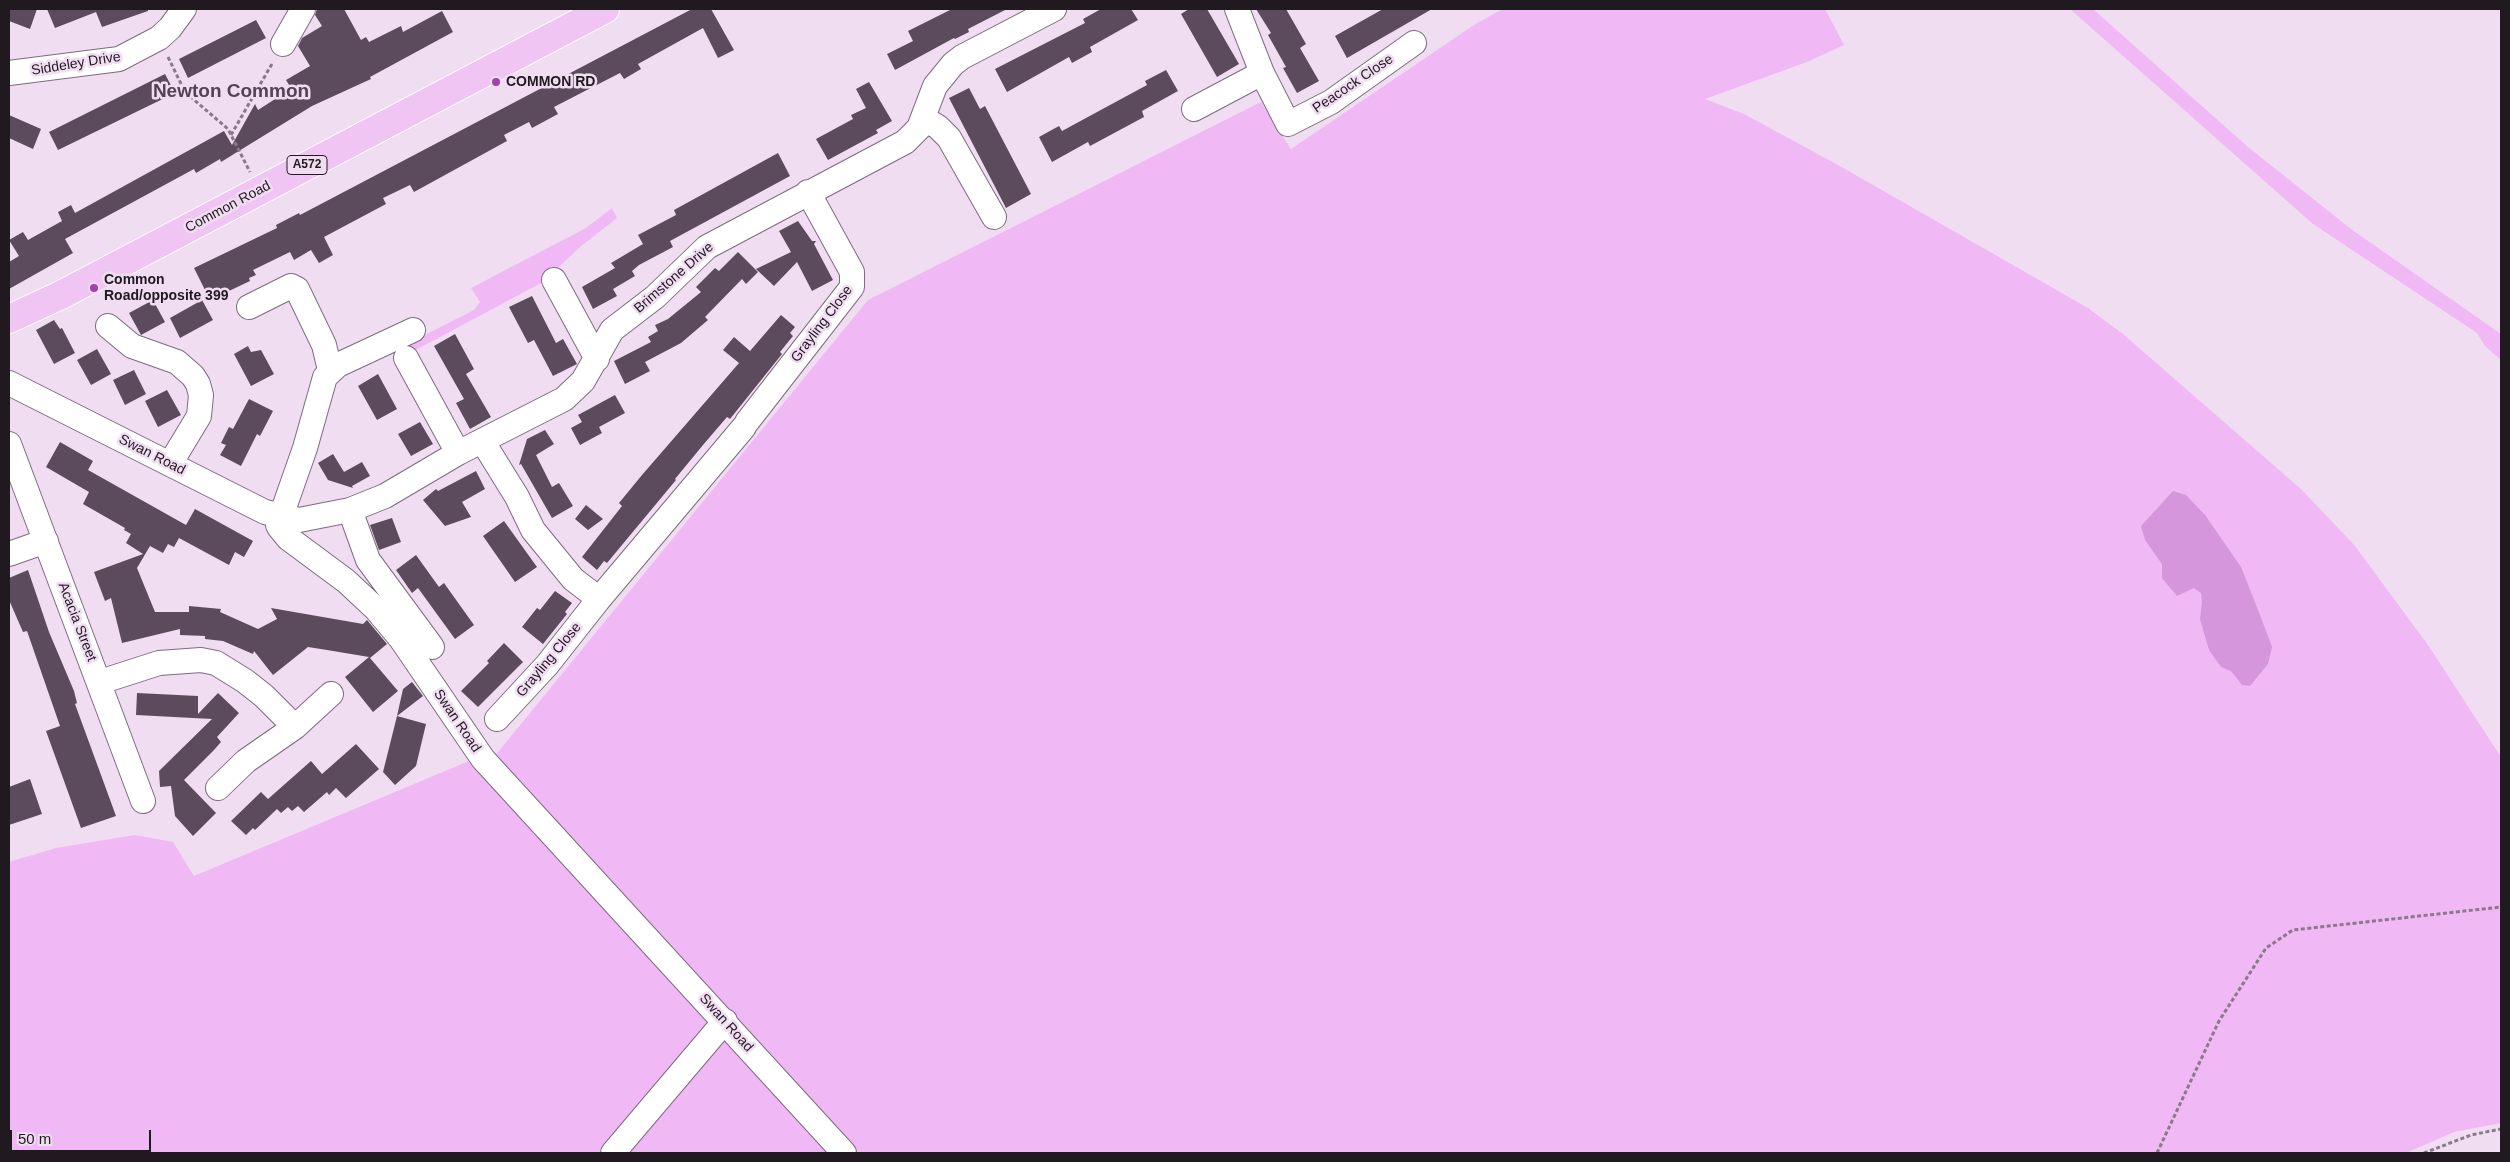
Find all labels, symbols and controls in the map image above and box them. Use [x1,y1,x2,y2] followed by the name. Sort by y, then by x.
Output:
[30,49,122,79] street label: Siddeley Drive
[1310,51,1396,117] street label: Peacock Close
[506,74,595,90] place label: COMMON RD
[490,76,502,88] marker: COMMON RD
[153,81,309,103] district label: Newton Common
[287,156,327,174] road number: A572
[182,177,274,237] street label: Common Road
[631,239,717,317] street label: Brimstone Drive
[104,272,228,304] place label: Common Road/opposite 399
[88,282,100,294] marker: Common Road/opposite 399
[788,282,856,366] street label: Grayling Close
[116,431,188,479] street label: Swan Road
[54,580,100,664] street label: Acacia Street
[513,619,585,701] street label: Grayling Close
[430,686,484,756] street label: Swan Road
[696,990,756,1056] street label: Swan Road
[12,1120,154,1152] scale bar
[18,1130,51,1147] text: 50 m

